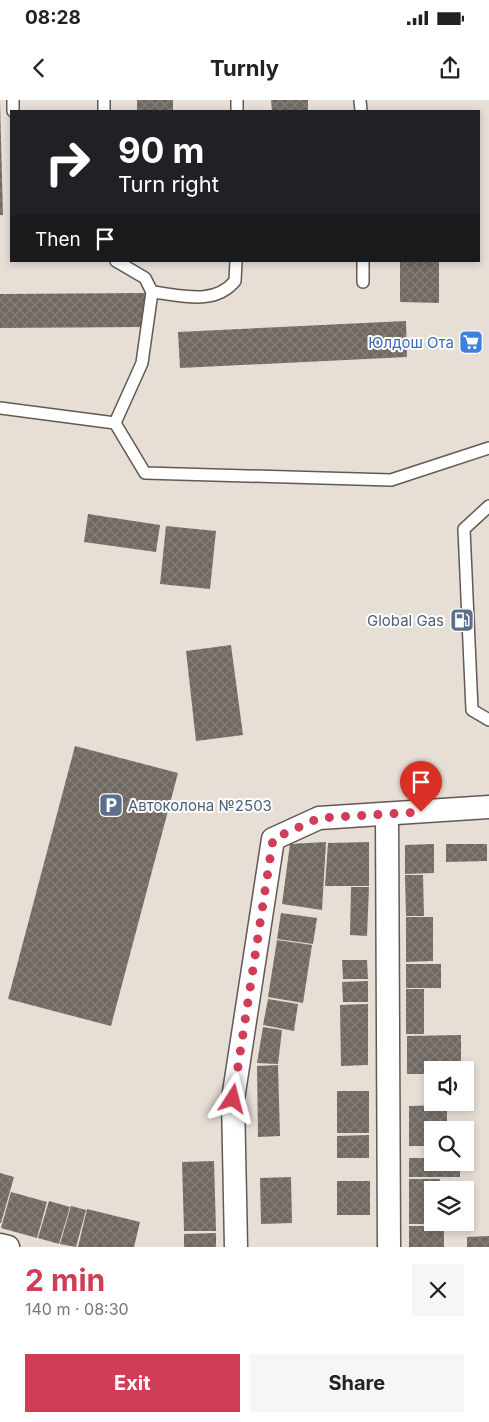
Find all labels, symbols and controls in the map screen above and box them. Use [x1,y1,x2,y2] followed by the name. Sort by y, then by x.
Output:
[25,6,81,29] text: 08:28
[25,54,53,82] icon: back
[436,54,464,82] icon: share
[210,55,279,81] text: Turnly
[118,129,205,171] text: 90 m
[35,130,100,195] icon: right
[118,171,219,197] text: Turn right
[91,225,119,253] icon: arrive
[35,228,81,251] text: Then
[458,329,484,355] supermarket icon: Юлдош Ота
[368,333,454,352] place label: Юлдош Ота
[449,607,475,633] fuel station icon: Global Gas
[367,611,444,630] place label: Global Gas
[400,761,442,812] pin
[407,768,435,796] icon: arrive
[98,792,124,818] parking icon: Автоколона №2503
[128,796,272,815] place label: Автоколона №2503
[424,1061,474,1231] map controls
[424,1061,474,1111] button: sound
[206,1072,258,1124] position arrow
[424,1121,474,1171] button: search
[424,1181,474,1231] button: layers
[25,1262,105,1298] text: 2 min
[412,1264,464,1316] button: close
[25,1299,129,1319] text: 140 m · 08:30
[25,1354,240,1412] button: Exit
[250,1354,464,1412] button: Share

